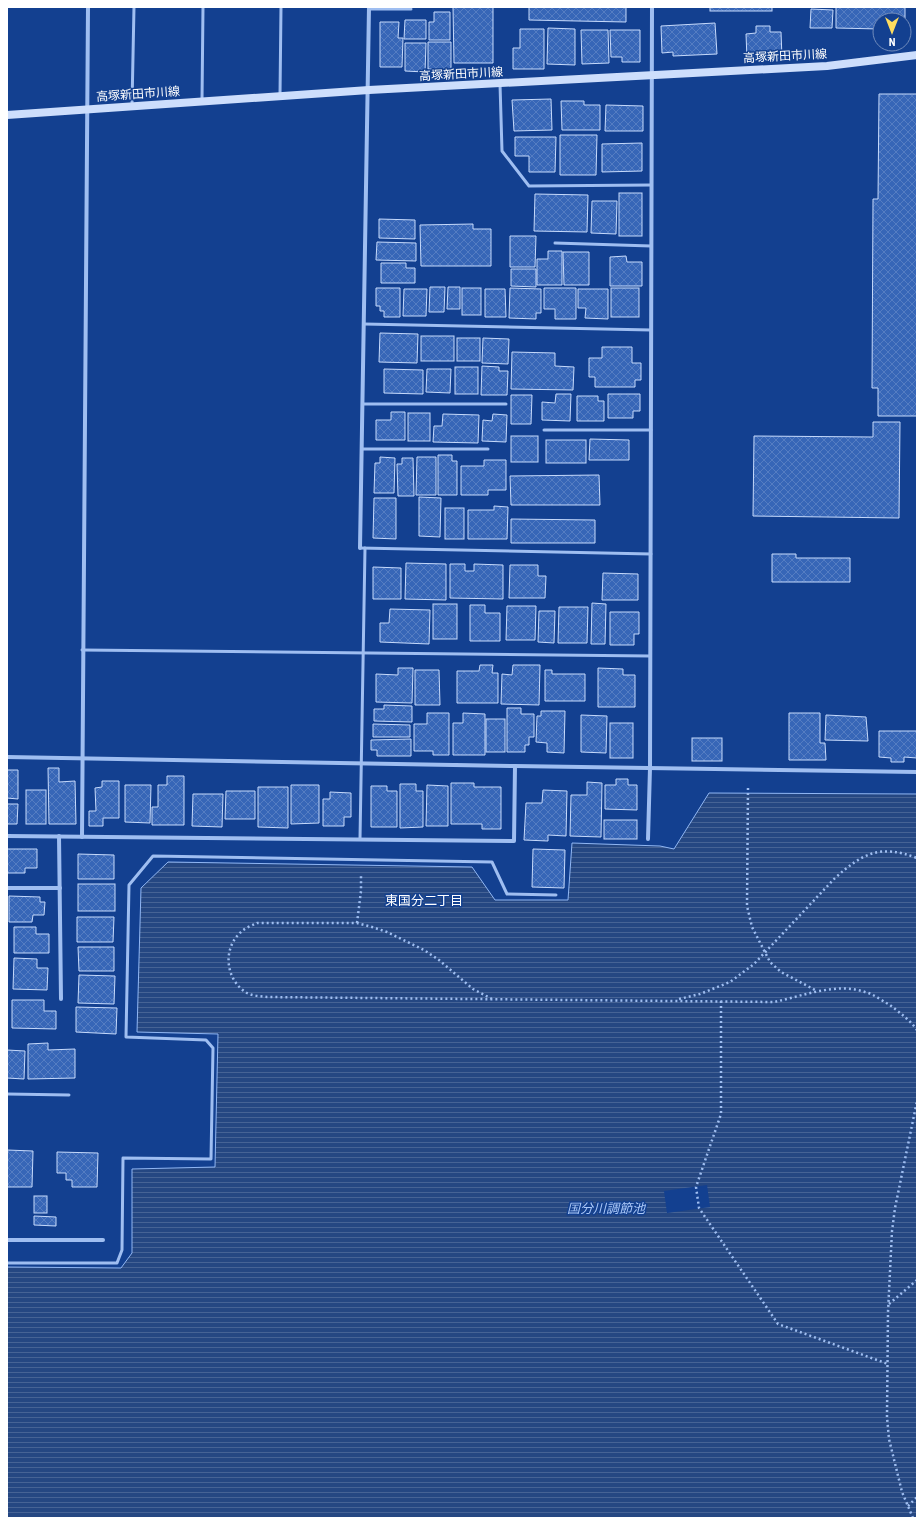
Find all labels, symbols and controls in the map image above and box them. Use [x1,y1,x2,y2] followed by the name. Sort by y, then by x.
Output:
[872,12,912,52] north arrow
[888,35,895,48] text: N
[743,47,827,65] street label: 高塚新田市川線
[419,65,503,83] street label: 高塚新田市川線
[96,84,180,104] street label: 高塚新田市川線
[385,893,463,908] district label: 東国分二丁目
[567,1201,647,1216] water label: 国分川調節池

